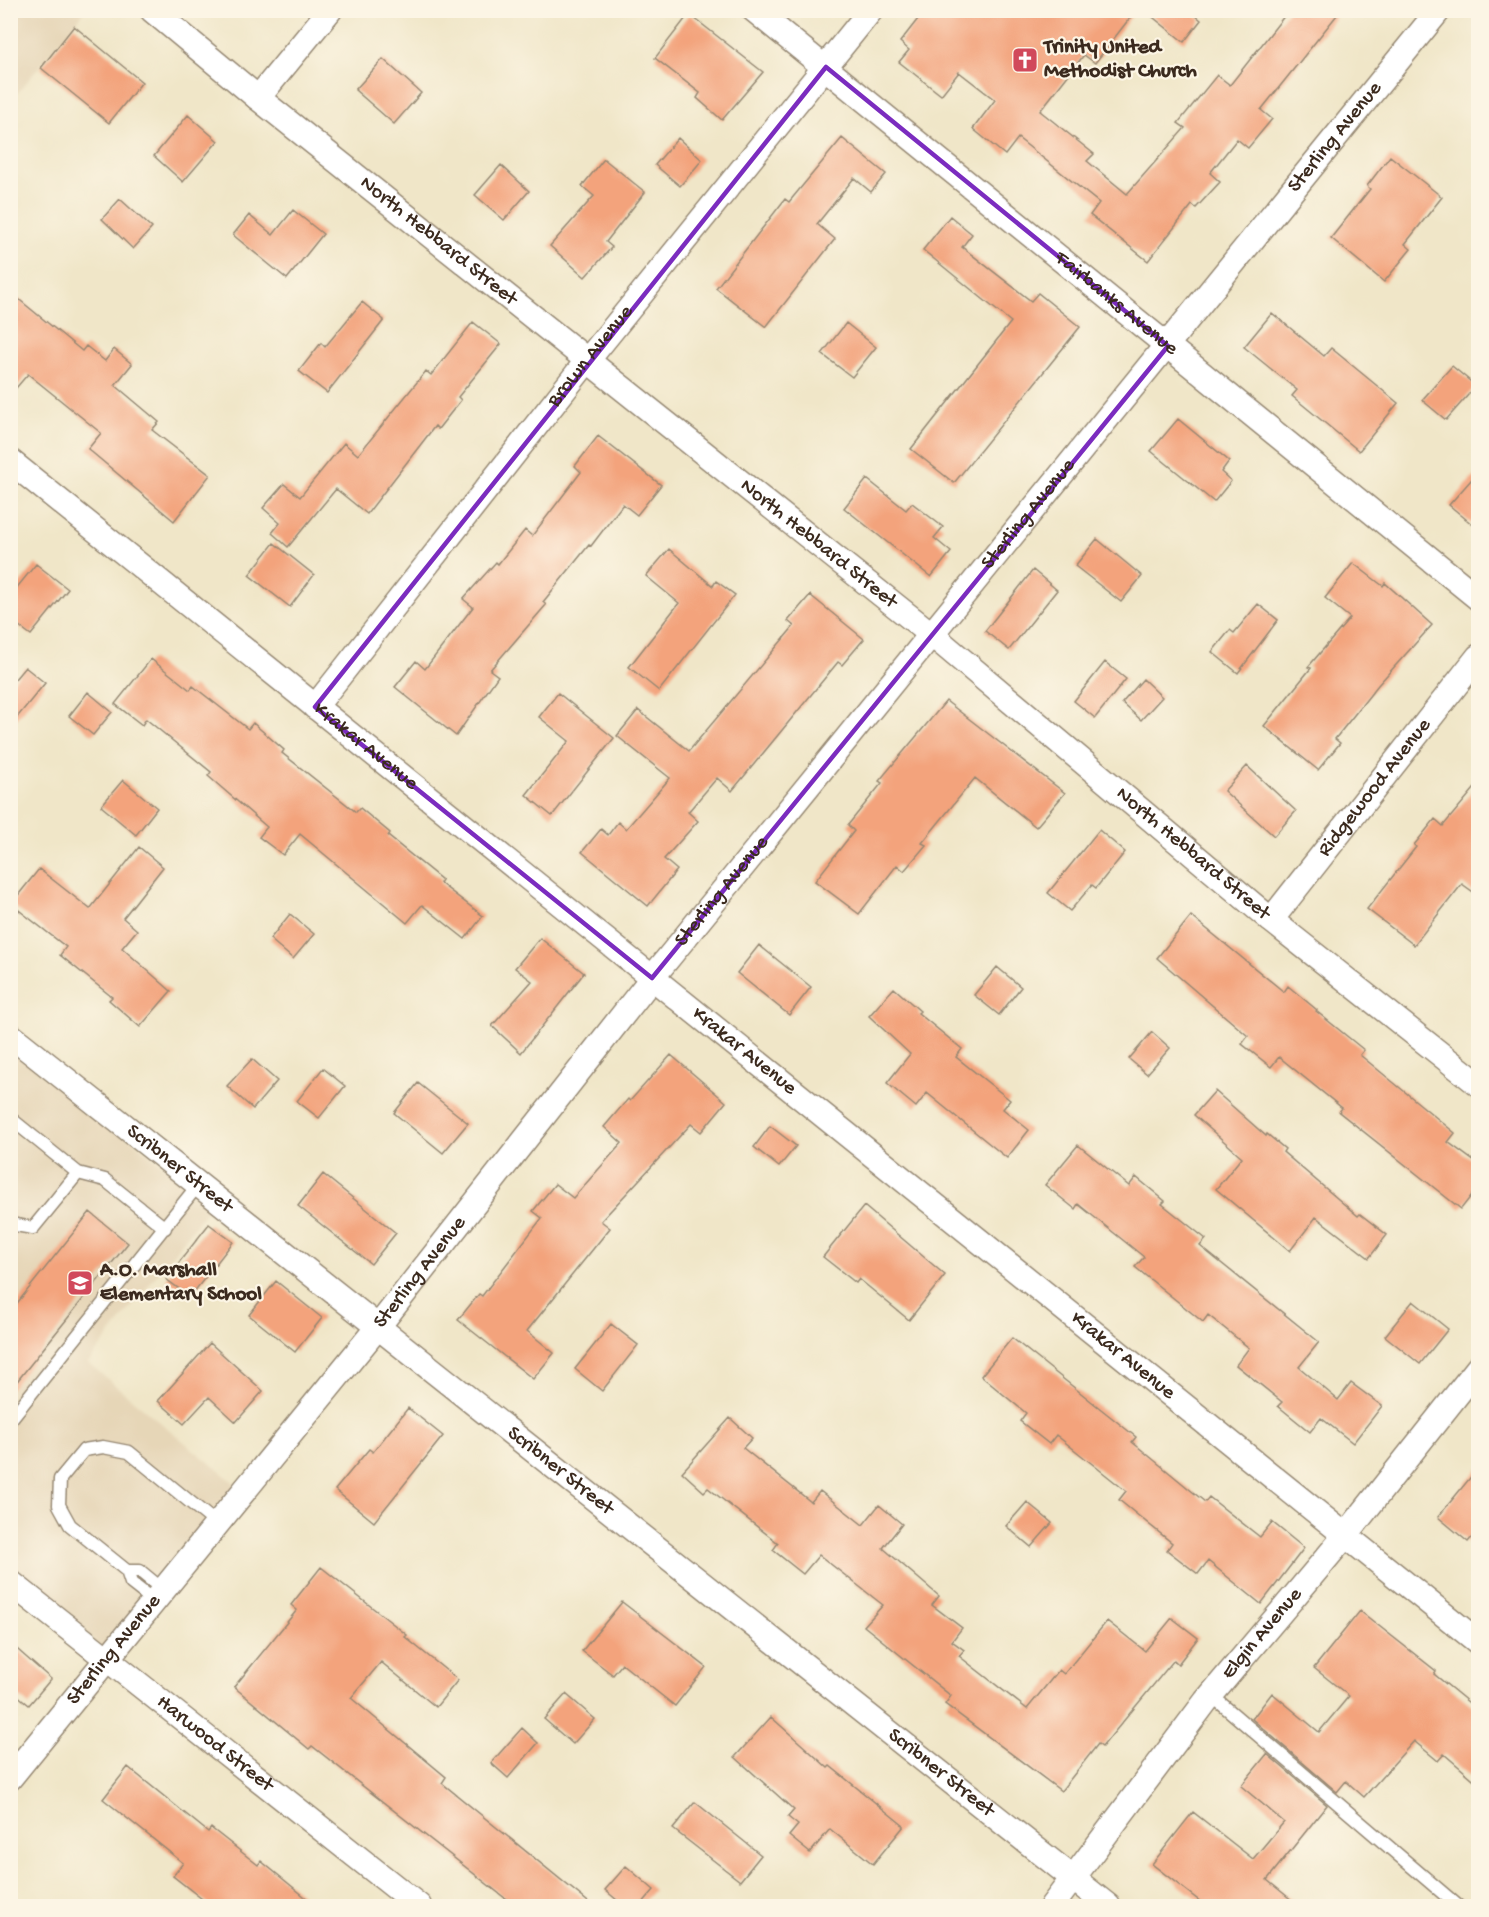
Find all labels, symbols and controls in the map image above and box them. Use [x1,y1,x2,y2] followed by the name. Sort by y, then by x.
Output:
[1042,36,1197,85] place label: Trinity United Methodist Church
[1010,45,1040,75] church icon: Trinity United Methodist Church
[1283,76,1389,198] street label: Sterling Avenue
[354,171,524,313] street label: North Hebbard Street
[1048,245,1184,362] street label: Fairbanks Avenue
[542,300,640,413] street label: Brown Avenue
[976,453,1082,575] street label: Sterling Avenue
[734,474,904,616] street label: North Hebbard Street
[308,697,424,797] street label: Krakar Avenue
[1313,713,1438,862] street label: Ridgewood Avenue
[1110,782,1277,928] street label: North Hebbard Street
[670,830,775,952] street label: Sterling Avenue
[687,1002,802,1102] street label: Krakar Avenue
[121,1119,240,1221] street label: Scribner Street
[369,1211,473,1334] street label: Sterling Avenue
[99,1259,262,1308] place label: A.O. Marshall Elementary School
[65,1268,95,1298] school or university icon: A.O. Marshall Elementary School
[1065,1306,1181,1406] street label: Krakar Avenue
[502,1421,620,1523] street label: Scribner Street
[1217,1582,1309,1685] street label: Elgin Avenue
[62,1589,168,1711] street label: Sterling Avenue
[151,1690,280,1800] street label: Harwood Street
[882,1723,1001,1825] street label: Scribner Street

